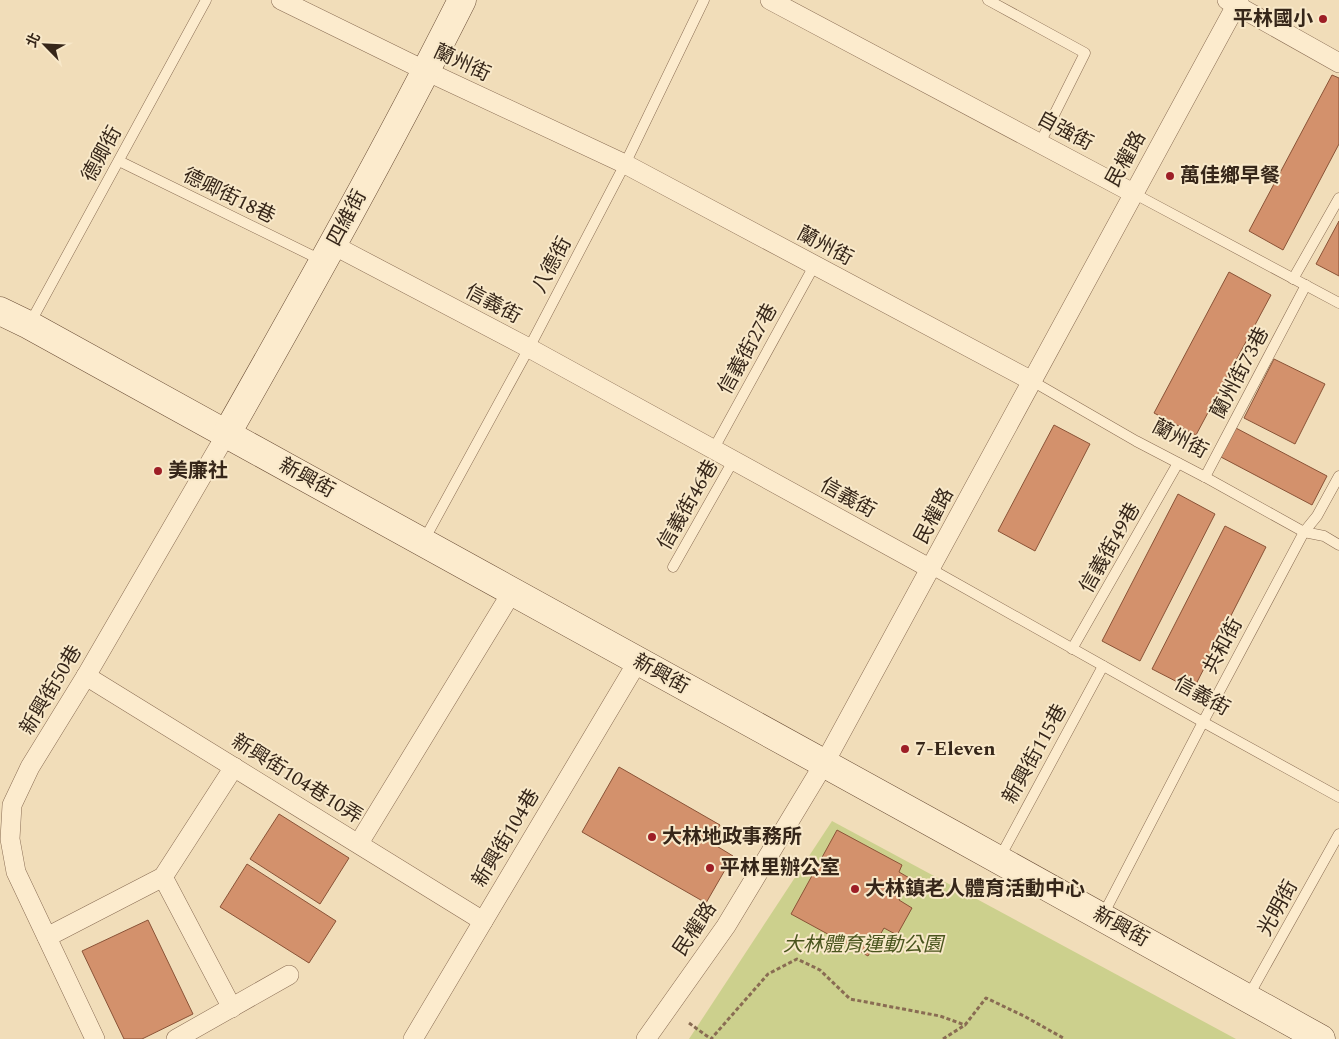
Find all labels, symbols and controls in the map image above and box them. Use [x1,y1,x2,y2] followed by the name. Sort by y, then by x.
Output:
[1233,4,1313,34] place label: 平林國小
[1317,13,1329,25] marker: 平林國小
[20,20,70,70] north arrow
[21,29,46,51] text: 北
[428,37,496,89] street label: 蘭州街
[1031,104,1099,158] street label: 自強街
[74,120,130,188] street label: 德卿街
[1098,125,1154,193] street label: 民權路
[177,161,281,231] street label: 德卿街18巷
[1180,161,1280,191] place label: 萬佳鄉早餐
[1164,170,1176,182] marker: 萬佳鄉早餐
[320,184,374,252] street label: 四維街
[791,219,859,273] street label: 蘭州街
[525,231,579,299] street label: 八德街
[459,277,527,331] street label: 信義街
[711,298,785,400] street label: 信義街27巷
[1203,322,1277,424] street label: 蘭州街73巷
[1146,412,1214,466] street label: 蘭州街
[273,450,341,506] street label: 新興街
[650,454,726,556] street label: 信義街46巷
[168,456,228,486] place label: 美廉社
[152,465,164,477] marker: 美廉社
[814,470,882,526] street label: 信義街
[907,482,961,550] street label: 民權路
[1072,497,1148,599] street label: 信義街49巷
[1196,612,1250,680] street label: 共和街
[12,639,90,741] street label: 新興街50巷
[627,646,695,702] street label: 新興街
[1168,668,1236,724] street label: 信義街
[995,699,1075,809] street label: 新興街115巷
[225,727,369,831] street label: 新興街104巷10弄
[915,734,996,764] place label: 7-Eleven
[899,743,911,755] marker: 7-Eleven
[465,783,547,893] street label: 新興街104巷
[662,822,802,852] place label: 大林地政事務所
[646,831,658,843] marker: 大林地政事務所
[720,853,840,883] place label: 平林里辦公室
[704,862,716,874] marker: 平林里辦公室
[865,874,1085,904] place label: 大林鎮老人體育活動中心
[1250,874,1306,942] street label: 光明街
[849,883,861,895] marker: 大林鎮老人體育活動中心
[666,896,724,962] street label: 民權路
[1087,899,1155,955] street label: 新興街
[783,930,946,960] park label: 大林體育運動公園

